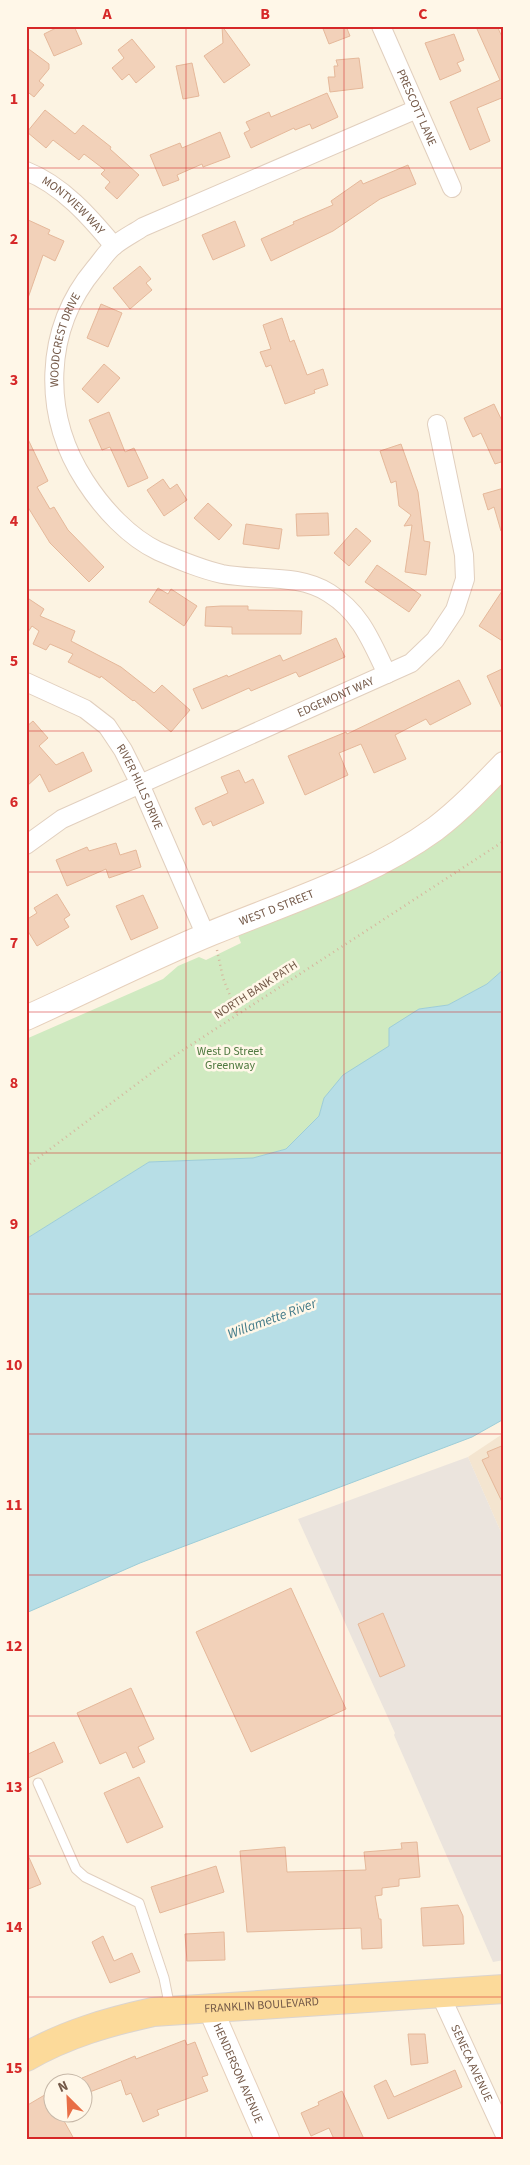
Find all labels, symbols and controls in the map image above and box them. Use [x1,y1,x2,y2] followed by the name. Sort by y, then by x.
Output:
[101,3,112,25] text: A
[260,3,270,25] text: B
[418,3,428,25] text: C
[392,66,441,149] street label: PRESCOTT LANE
[10,88,18,110] text: 1
[39,172,109,238] street label: MONTVIEW WAY
[10,228,18,250] text: 2
[46,289,85,387] street label: WOODCREST DRIVE
[10,369,18,391] text: 3
[10,510,19,532] text: 4
[10,650,18,672] text: 5
[294,672,377,721] street label: EDGEMONT WAY
[113,740,167,832] street label: RIVER HILLS DRIVE
[10,791,18,813] text: 6
[237,885,317,930] street label: WEST D STREET
[10,932,18,954] text: 7
[211,957,301,1023] street label: NORTH BANK PATH
[197,1043,263,1074] park label: West D Street Greenway
[10,1072,18,1094] text: 8
[10,1213,18,1235] text: 9
[225,1293,320,1344] water label: Willamette River
[6,1354,22,1376] text: 10
[6,1494,22,1516] text: 11
[6,1635,22,1657] text: 12
[6,1776,22,1798] text: 13
[6,1916,23,1938] text: 14
[204,1993,319,2017] street label: FRANKLIN BOULEVARD
[209,2020,268,2126] street label: HENDERSON AVENUE
[447,2022,497,2104] street label: SENECA AVENUE
[6,2057,22,2079] text: 15
[42,2072,92,2122] north arrow
[55,2076,71,2098] text: N

